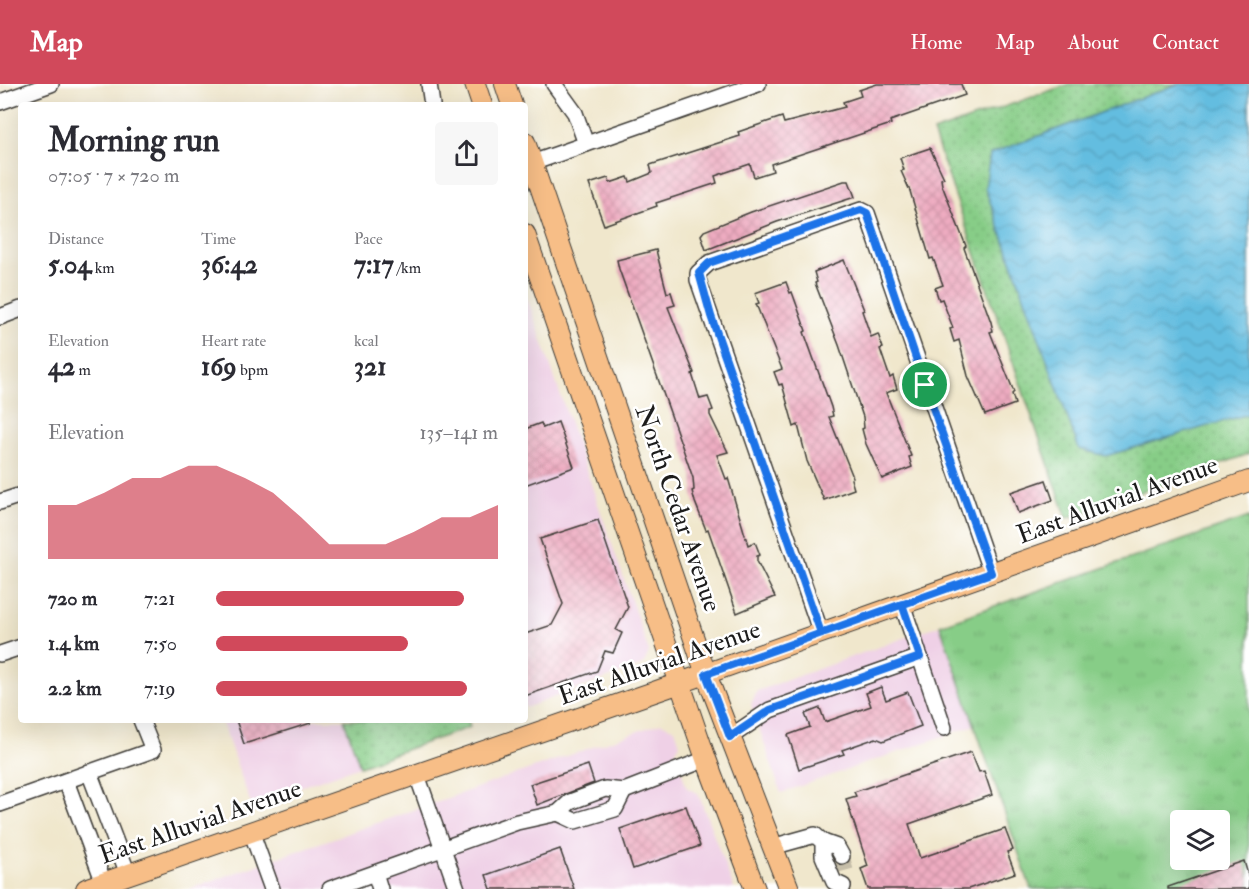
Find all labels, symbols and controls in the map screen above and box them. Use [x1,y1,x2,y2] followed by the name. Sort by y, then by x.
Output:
[30,25,83,60] text: Map
[910,29,962,56] text: Home
[995,29,1035,56] text: Map
[1068,29,1119,56] text: About
[1152,29,1219,56] text: Contact
[48,120,220,161] text: Morning run
[435,122,498,185] button: share
[48,163,179,188] text: 07:05 · 7 × 720 m
[48,229,104,249] text: Distance
[201,229,236,249] text: Time
[354,229,383,249] text: Pace
[48,249,91,281] text: 5.04
[201,249,258,281] text: 36:42
[354,249,394,281] text: 7:17
[91,258,115,278] text: km
[394,258,421,278] text: /km
[48,331,109,351] text: Elevation
[201,331,266,351] text: Heart rate
[354,331,379,351] text: kcal
[48,351,75,383] text: 42
[201,351,237,383] text: 169
[354,351,386,383] text: 321
[899,359,950,410] pin
[75,360,91,380] text: m
[237,360,268,380] text: bpm
[908,368,941,401] icon: arrive
[628,401,728,616] street label: North Cedar Avenue
[48,420,124,445] text: Elevation
[419,420,498,445] text: 135–141 m
[1012,449,1222,551] street label: East Alluvial Avenue
[48,586,97,611] text: 720 m
[144,586,175,611] text: 7:21
[554,613,765,713] street label: East Alluvial Avenue
[48,631,99,656] text: 1.4 km
[144,631,177,656] text: 7:50
[48,676,101,701] text: 2.2 km
[144,676,175,701] text: 7:19
[95,772,306,872] street label: East Alluvial Avenue
[1170,810,1230,870] map controls
[1170,810,1230,870] button: layers

